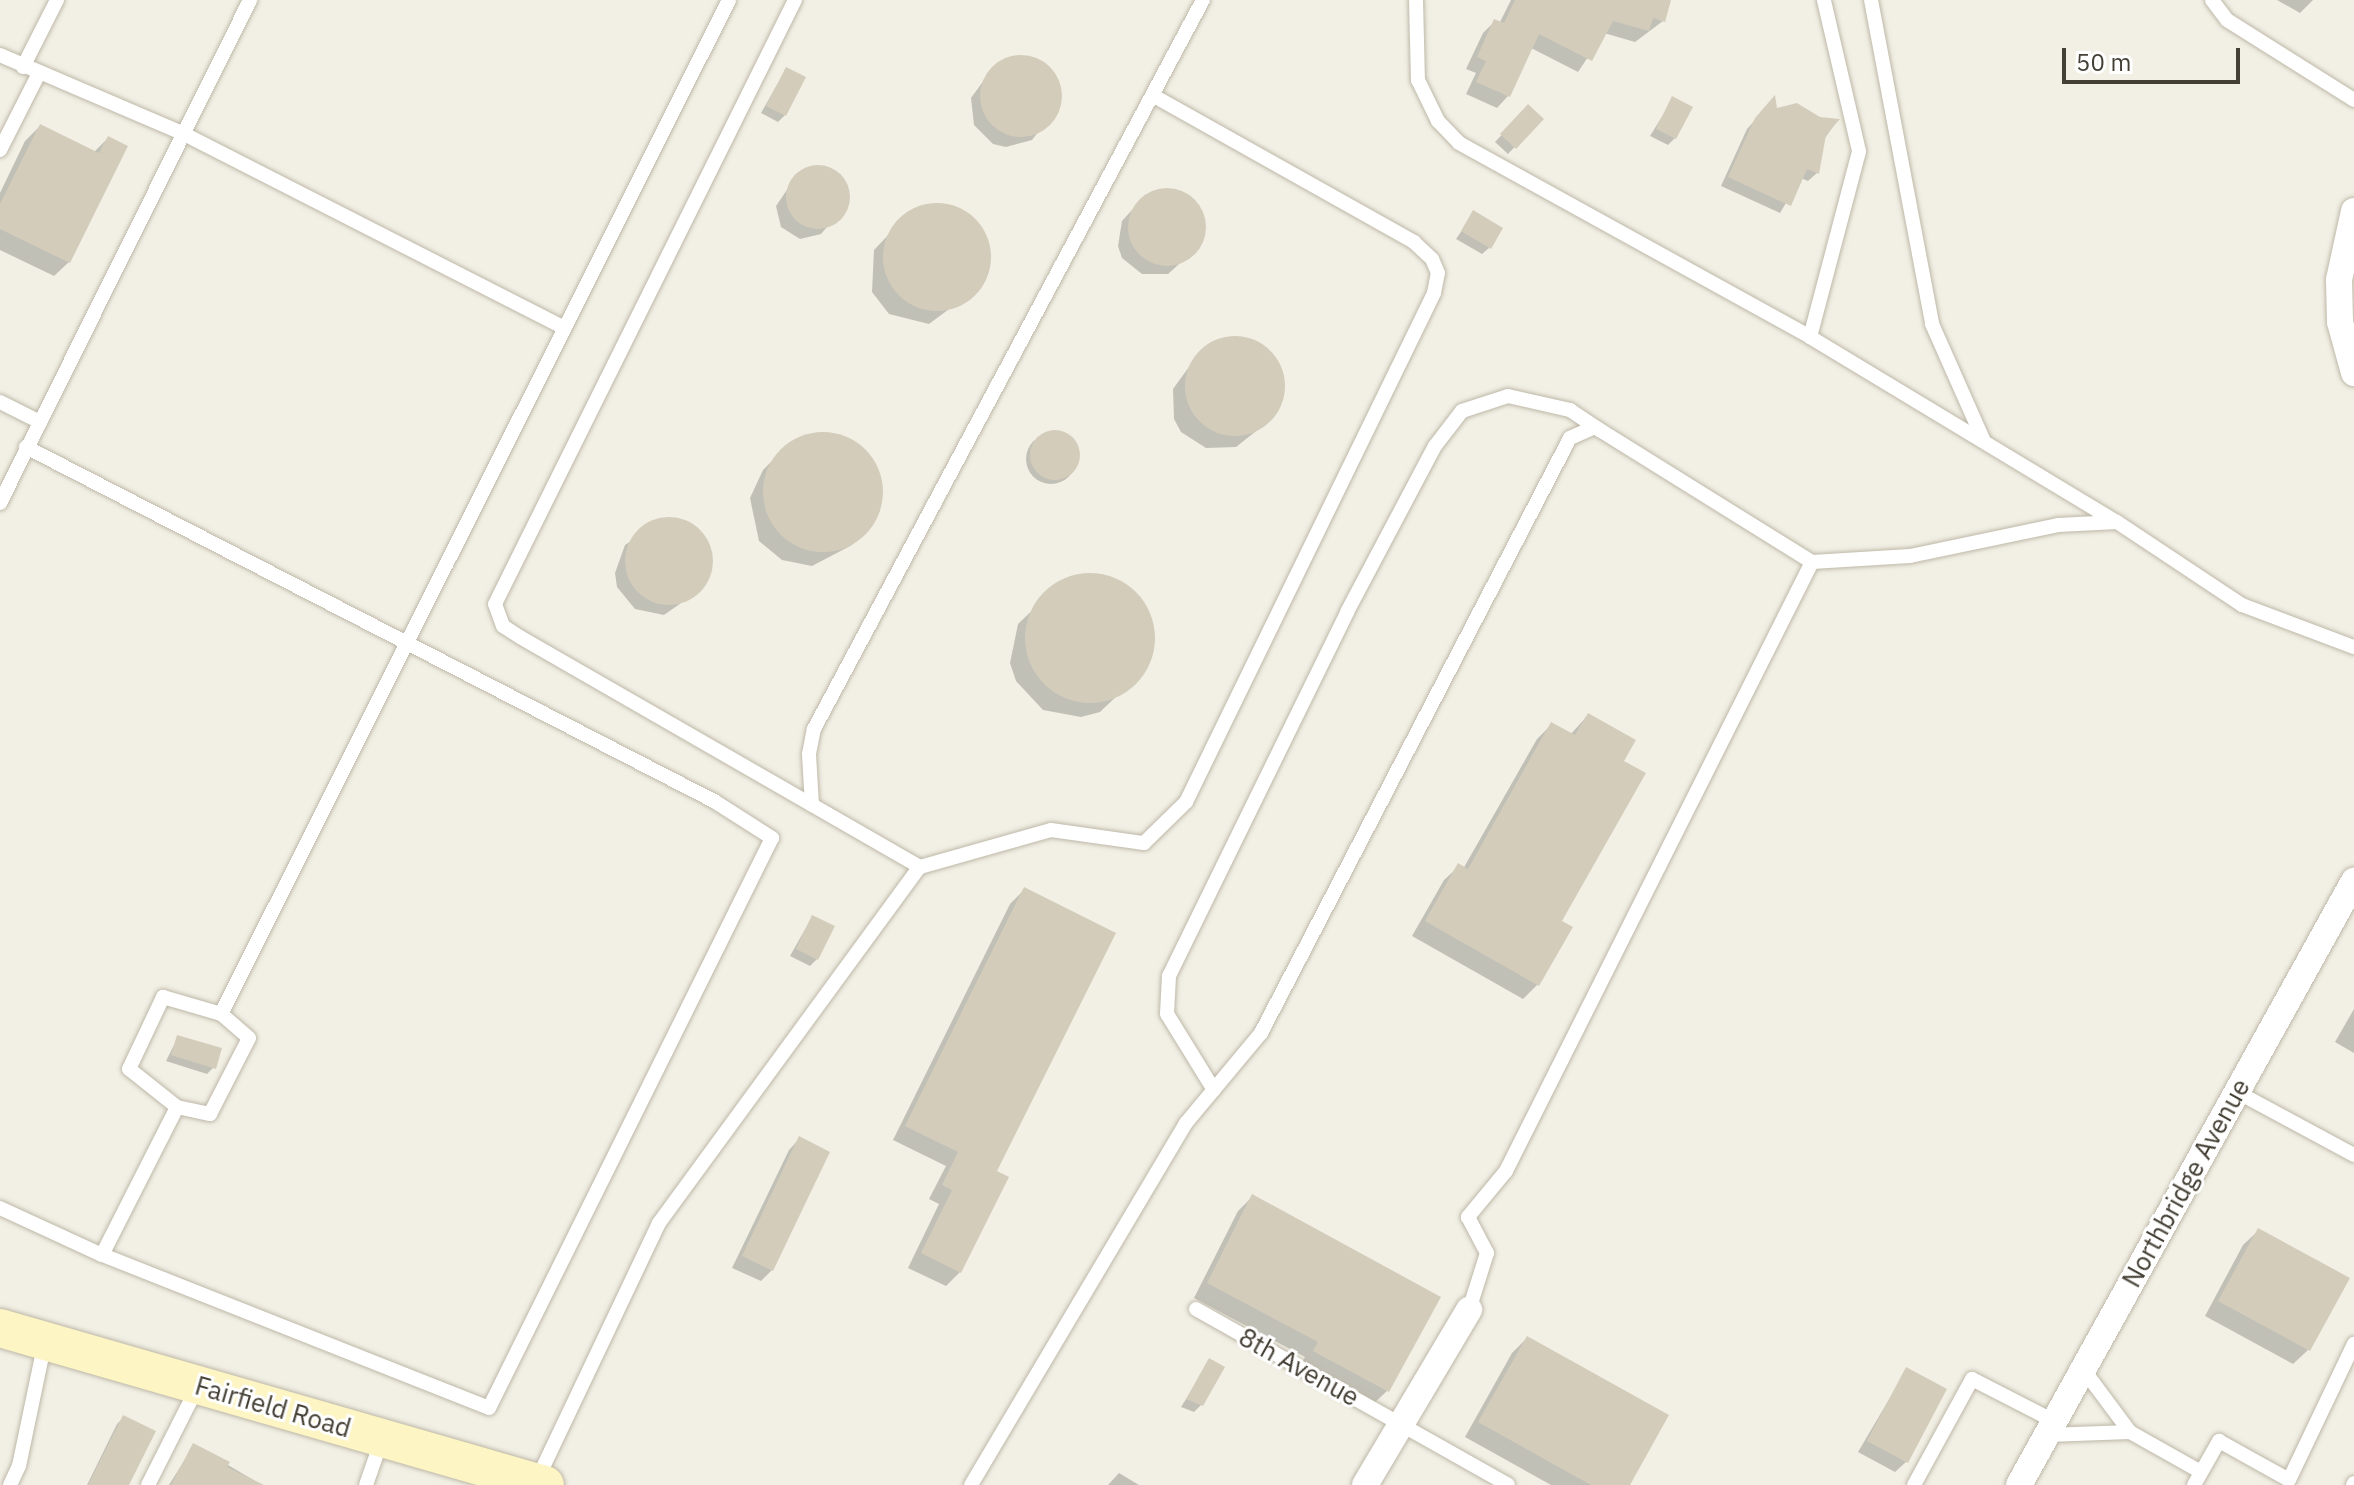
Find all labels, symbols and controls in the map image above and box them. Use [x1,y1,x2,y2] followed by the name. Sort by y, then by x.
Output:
[2066,32,2244,82] scale bar
[2076,46,2131,78] text: 50 m
[2116,1073,2256,1293] street label: Northbridge Avenue
[1234,1321,1364,1413] street label: 8th Avenue
[192,1370,354,1444] street label: Fairfield Road

